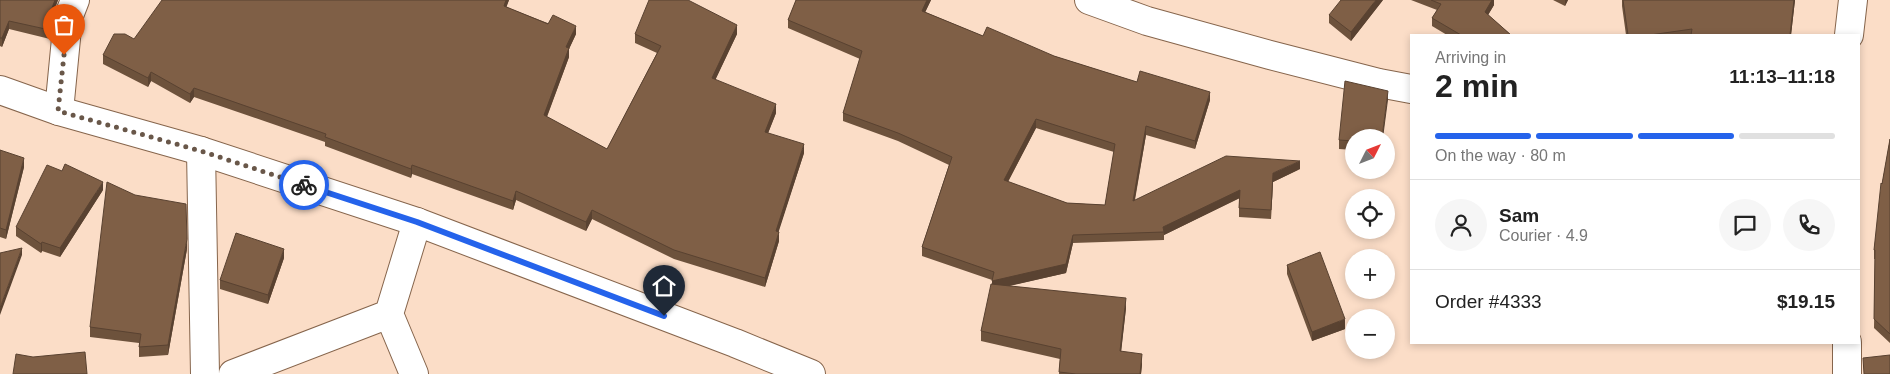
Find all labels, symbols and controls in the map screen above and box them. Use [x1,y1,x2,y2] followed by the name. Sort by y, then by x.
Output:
[43,4,85,55] pin
[50,11,78,39] icon: bag
[1435,49,1506,66] text: Arriving in
[1729,66,1835,87] text: 11:13–11:18
[1435,68,1519,104] text: 2 min
[1345,129,1395,179] north arrow
[1345,129,1395,359] map controls
[1435,147,1566,164] text: On the way · 80 m
[279,160,329,210] courier
[290,171,318,199] icon: bike
[1345,189,1395,239] button: locate
[1435,199,1487,251] button: person
[1719,199,1771,251] button: chat
[1783,199,1835,251] button: phone
[1499,205,1539,226] text: Sam
[1499,227,1588,244] text: Courier · 4.9
[1345,249,1395,299] button: +
[643,265,685,316] pin
[650,272,678,300] icon: home
[1435,291,1542,312] text: Order #4333
[1777,291,1835,312] text: $19.15
[1345,309,1395,359] button: −

